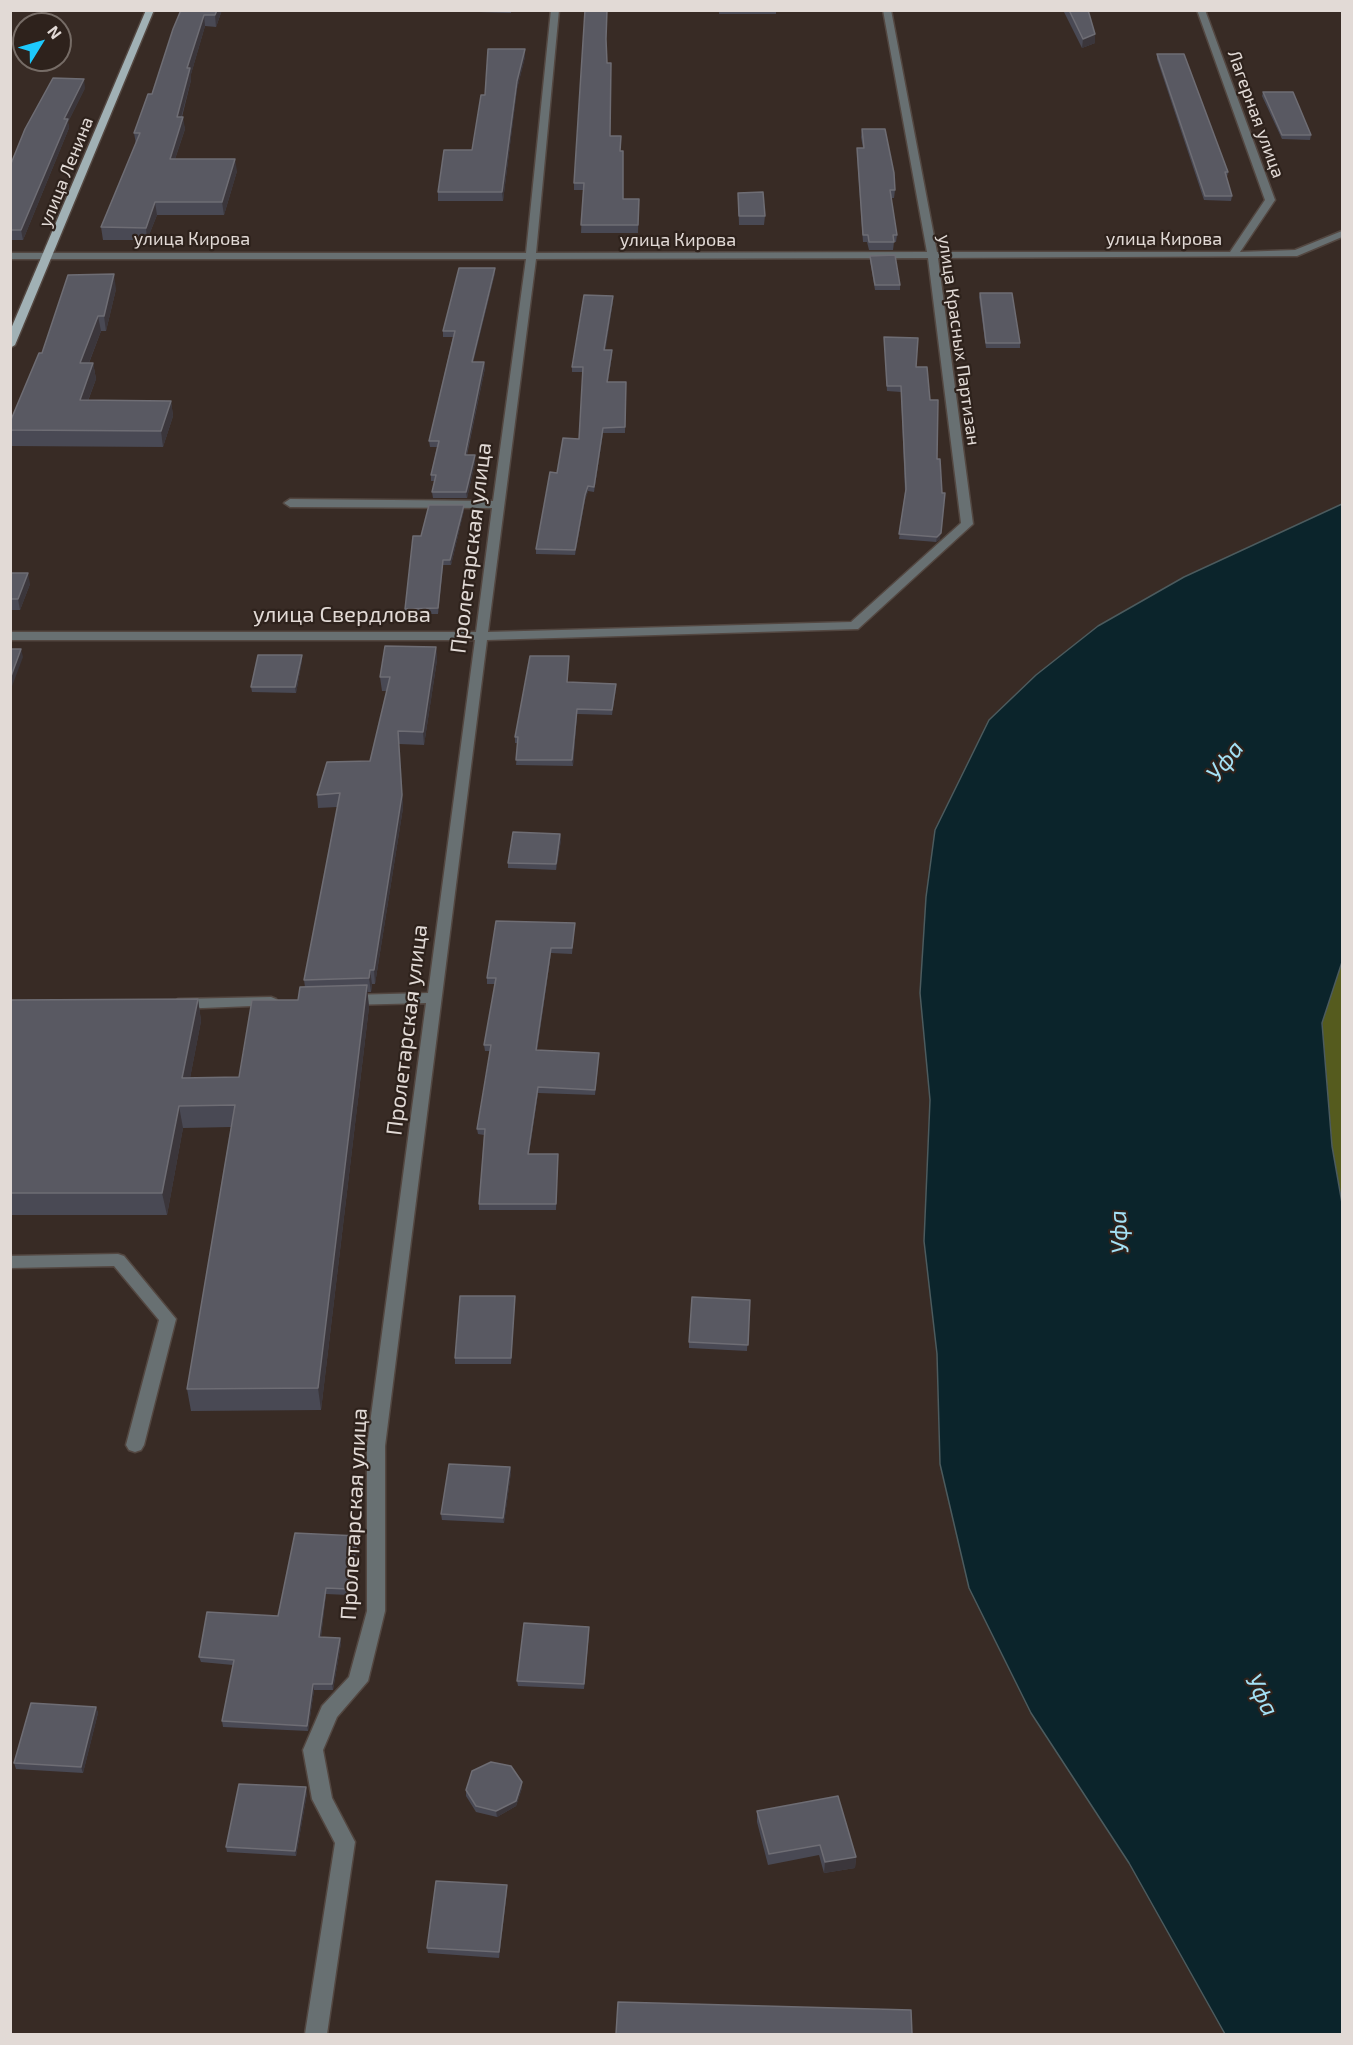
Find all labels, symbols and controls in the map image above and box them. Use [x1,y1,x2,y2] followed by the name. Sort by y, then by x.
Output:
[12,12,72,72] north arrow
[44,22,66,42] text: N
[1223,47,1289,181] street label: Лагерная улица
[34,114,98,230] street label: улица Ленина
[134,228,250,250] street label: улица Кирова
[1106,228,1222,250] street label: улица Кирова
[620,229,736,251] street label: улица Кирова
[934,233,984,447] street label: улица Красных Партизан
[445,441,497,655] street label: Пролетарская улица
[253,602,431,628] street label: улица Свердлова
[1200,735,1250,787] water label: Уфа
[381,923,433,1137] street label: Пролетарская улица
[1103,1209,1135,1255] water label: Уфа
[335,1407,373,1621] street label: Пролетарская улица
[1239,1669,1285,1721] water label: Уфа

